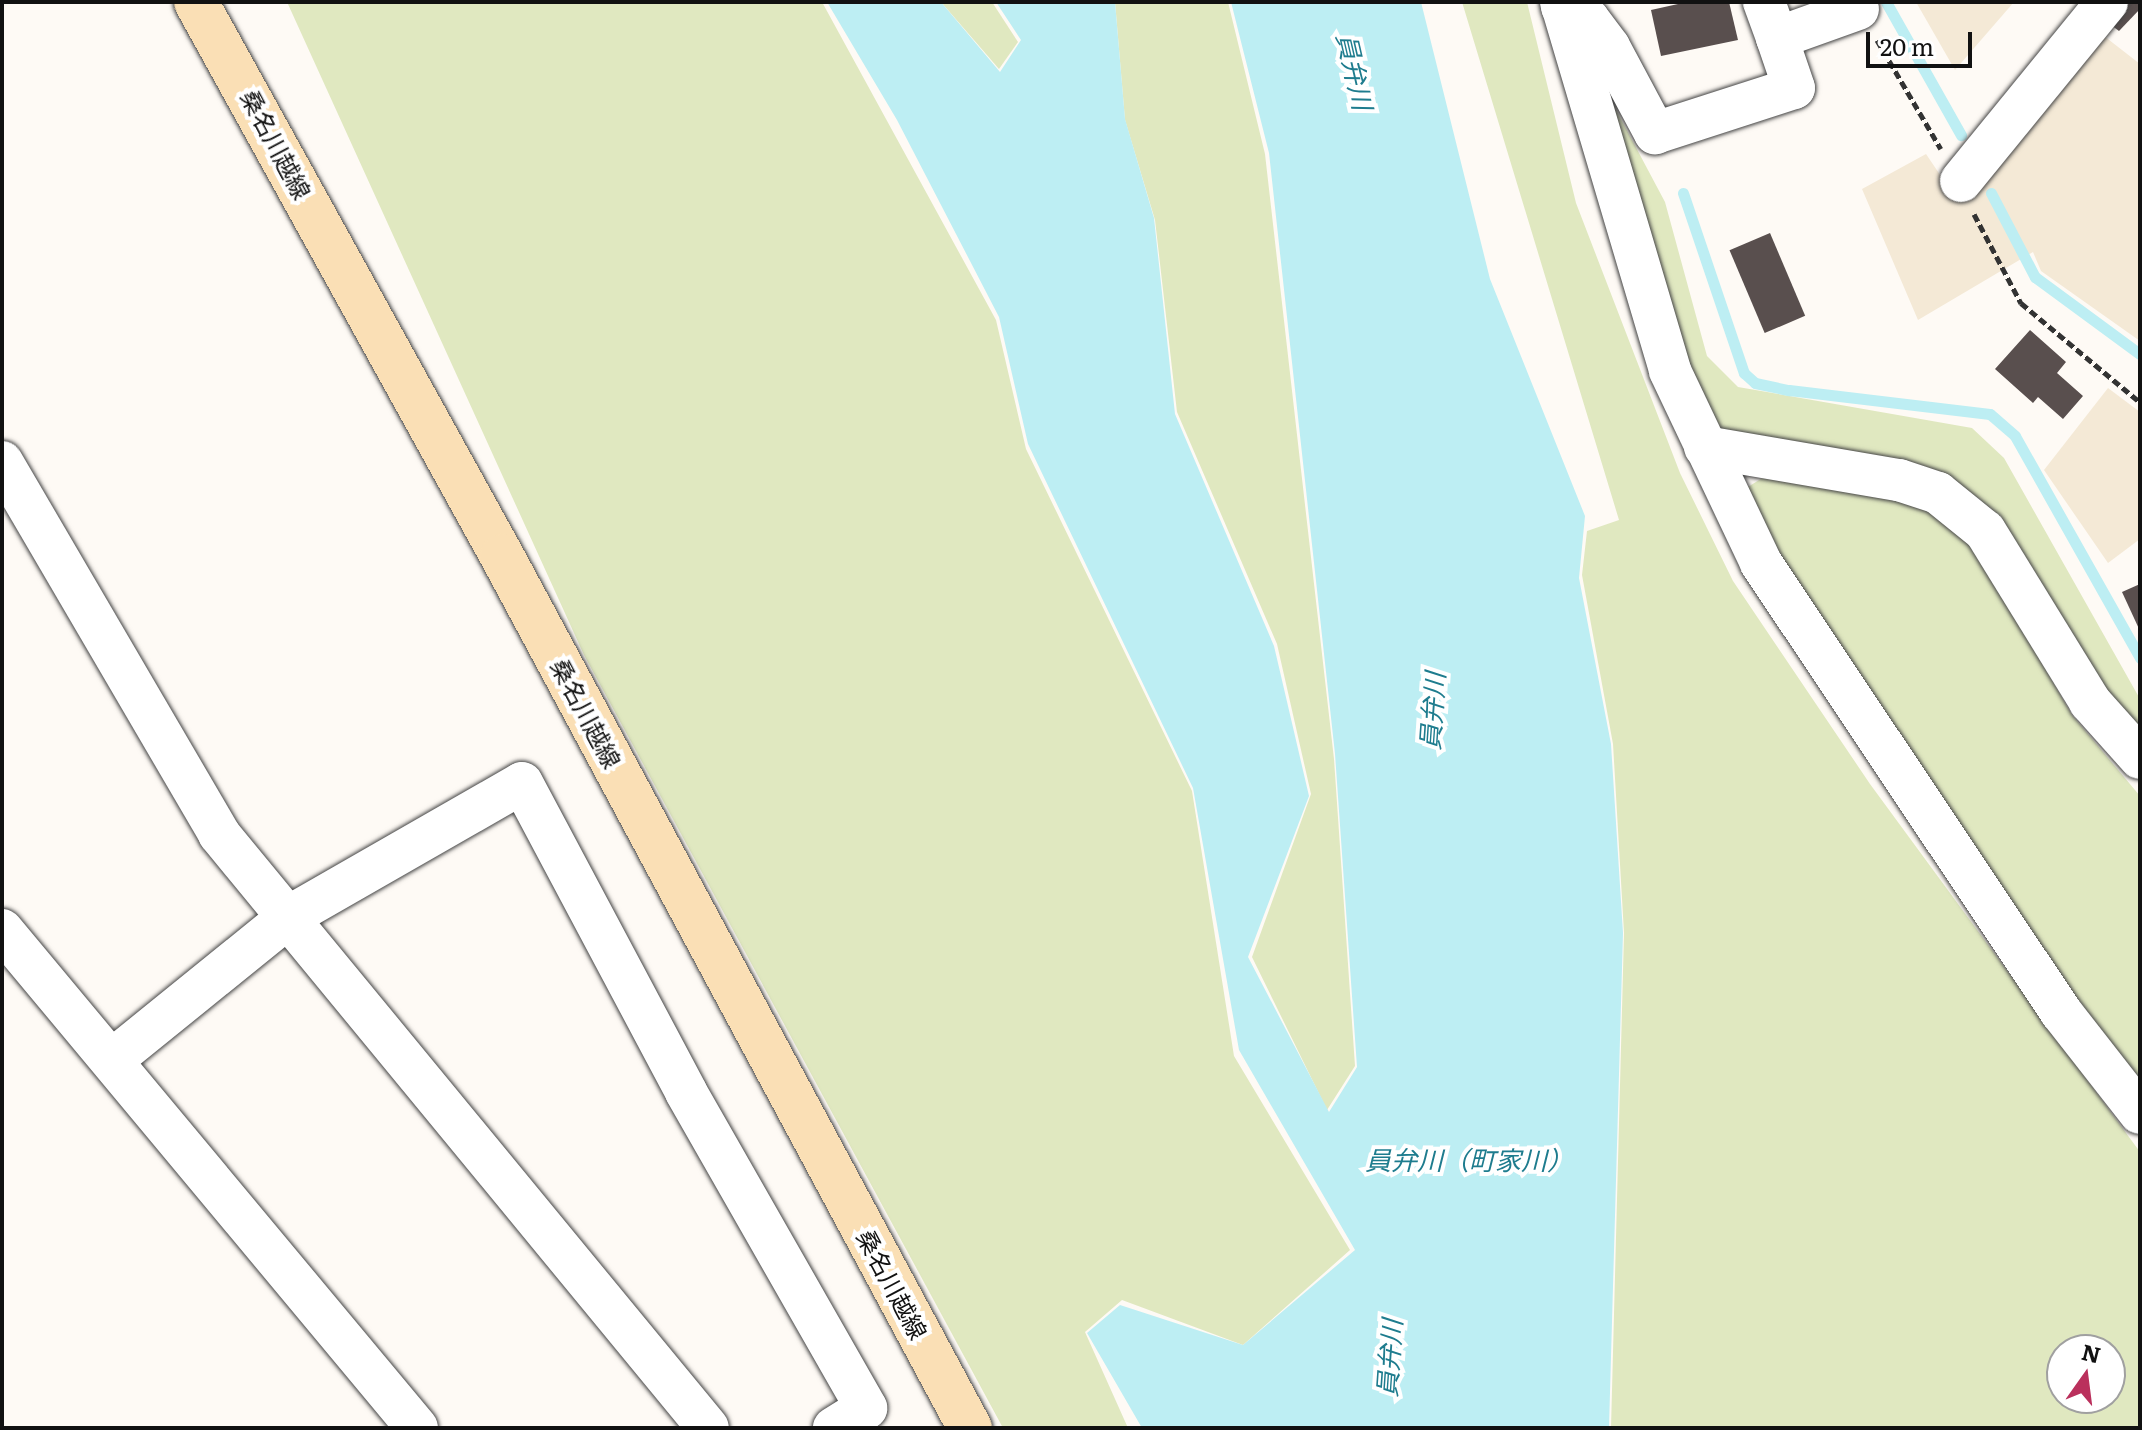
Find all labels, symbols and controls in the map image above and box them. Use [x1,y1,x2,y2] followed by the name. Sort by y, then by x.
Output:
[1870,16,1976,66] scale bar
[1880,28,1934,63] text: 20 m
[1332,29,1380,113] water label: 員弁川
[236,84,318,204] street label: 桑名川越線
[546,653,628,773] street label: 桑名川越線
[1413,671,1449,751] water label: 員弁川
[1365,1143,1573,1175] water label: 員弁川（町家川）
[852,1224,934,1344] street label: 桑名川越線
[1370,1318,1406,1398] water label: 員弁川
[2046,1334,2126,1414] north arrow
[2078,1334,2104,1370] text: N

